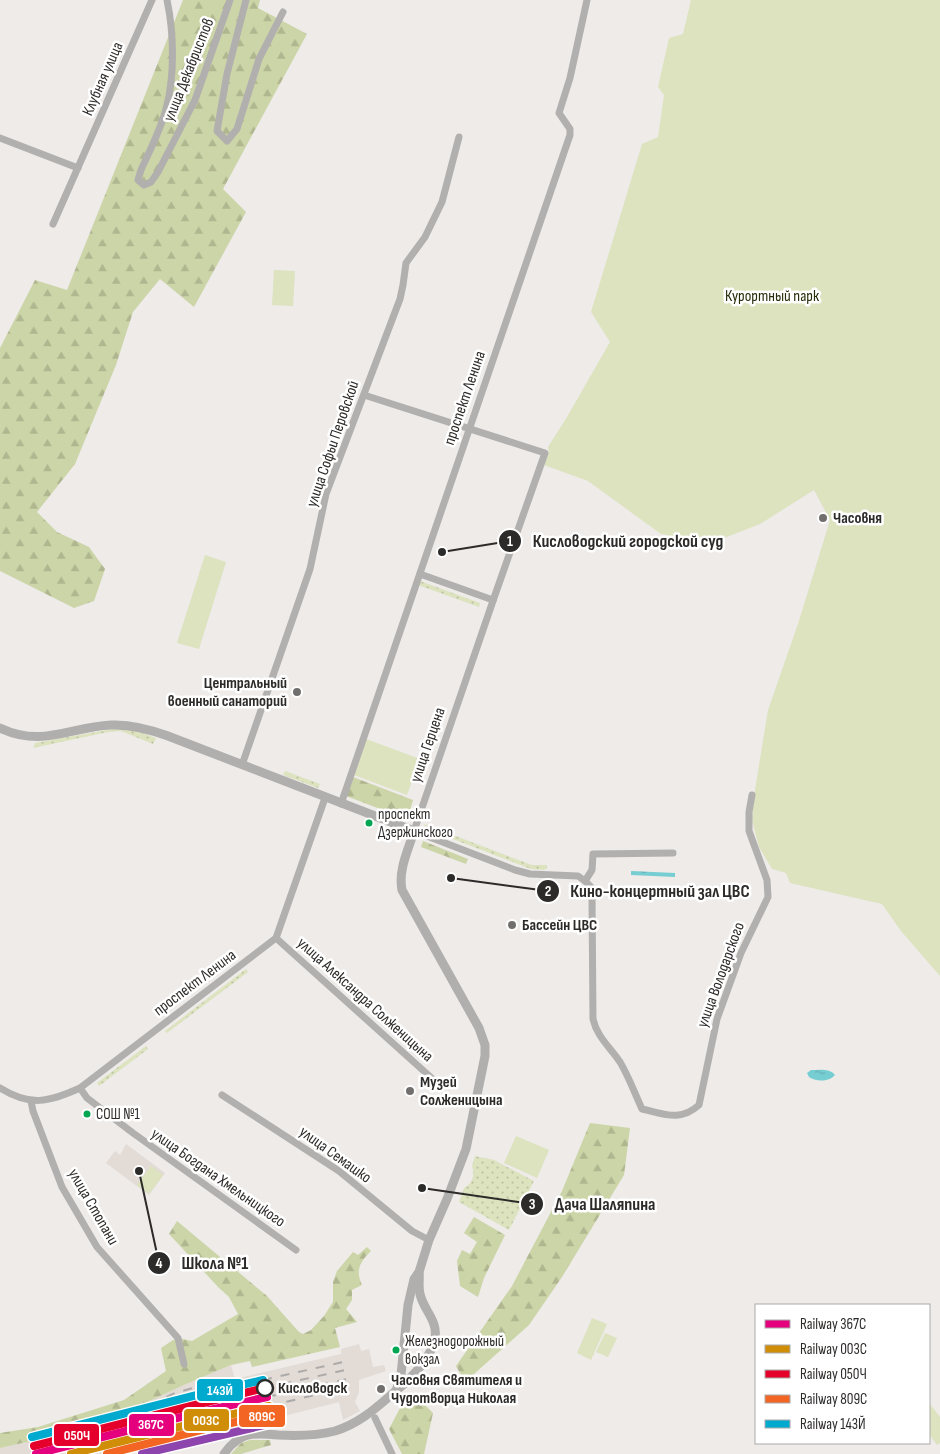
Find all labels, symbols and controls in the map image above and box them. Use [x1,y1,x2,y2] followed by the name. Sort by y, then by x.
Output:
[160,16,218,124] street label: улица Декабристов
[78,39,128,119] street label: Клубная улица
[725,287,820,306] park label: Курортный парк
[440,348,490,448] street label: проспект Ленина
[303,378,363,510] street label: улица Софьи Перовской
[833,509,882,528] place label: Часовня
[817,512,829,524] marker: Часовня
[498,524,733,557] callout: Кисловодский городской суд
[533,531,723,552] text: Кисловодский городской суд
[507,532,513,551] text: 1
[168,674,287,711] place label: Центральный военный санаторий
[291,686,303,698] marker: Центральный военный санаторий
[406,705,450,785] street label: улица Герцена
[378,805,453,842] place label: проспект Дзержинского
[364,818,374,828] marker: проспект Дзержинского
[536,874,760,907] callout: Кино-концертный зал ЦВС
[570,881,750,902] text: Кино-концертный зал ЦВС
[545,882,551,901] text: 2
[522,916,597,935] place label: Бассейн ЦВС
[506,919,518,931] marker: Бассейн ЦВС
[693,920,749,1030] street label: улица Володарского
[293,934,437,1066] street label: улица Александра Солженицына
[150,946,240,1020] street label: проспект Ленина
[420,1073,503,1110] place label: Музей Солженицына
[404,1085,416,1097] marker: Музей Солженицына
[96,1105,140,1124] place label: СОШ №1
[82,1109,92,1119] marker: СОШ №1
[295,1123,375,1187] street label: улица Семашко
[147,1124,289,1232] street label: улица Богдана Хмельницкого
[64,1166,122,1248] street label: улица Стопани
[519,1187,665,1220] callout: Дача Шаляпина
[555,1194,655,1215] text: Дача Шаляпина
[529,1195,536,1214] text: 3
[146,1246,258,1279] callout: Школа №1
[182,1253,248,1274] text: Школа №1
[156,1254,163,1273] text: 4
[755,1304,930,1444] legend
[800,1315,866,1334] text: Railway 367С
[405,1332,504,1369] place label: Железнодорожный вокзал
[800,1340,867,1359] text: Railway 003С
[391,1345,401,1355] marker: Железнодорожный вокзал
[800,1365,867,1384] text: Railway 050Ч
[391,1371,522,1408] place label: Часовня Святителя и Чудотворца Николая
[196,1378,244,1402] line badge: 143Й
[256,1379,274,1397] marker: Кисловодск
[278,1379,347,1398] place label: Кисловодск
[207,1382,233,1399] text: 143Й
[375,1383,387,1395] marker: Часовня Святителя и Чудотворца Николая
[800,1390,867,1409] text: Railway 809С
[238,1404,286,1428] line badge: 809С
[183,1408,230,1432] line badge: 003С
[248,1408,276,1425] text: 809С
[193,1412,219,1429] text: 003С
[128,1413,175,1437] line badge: 367С
[800,1415,866,1434] text: Railway 143Й
[138,1416,164,1433] text: 367С
[53,1423,100,1447] line badge: 050Ч
[64,1427,90,1444] text: 050Ч

